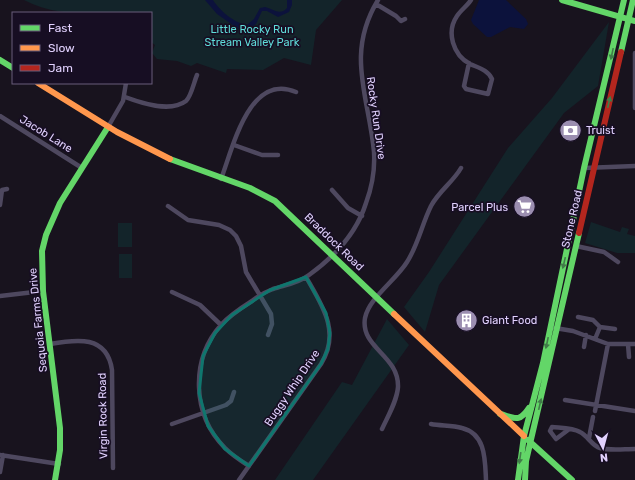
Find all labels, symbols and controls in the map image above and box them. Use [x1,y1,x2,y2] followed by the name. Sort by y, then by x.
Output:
[12,12,152,84] legend
[48,21,72,35] text: Fast
[205,23,300,49] park label: Little Rocky Run Stream Valley Park
[48,41,75,55] text: Slow
[609,48,615,60] one-way arrow
[48,61,73,75] text: Jam
[364,76,388,160] street label: Rocky Run Drive
[607,96,613,108] one-way arrow
[17,113,75,155] street label: Jacob Lane
[557,117,583,143] bank icon: Truist
[586,124,616,137] place label: Truist
[559,189,585,249] street label: Stone Road
[511,194,537,220] supermarket icon: Parcel Plus
[451,201,508,214] place label: Parcel Plus
[302,210,366,274] street label: Braddock Road
[561,257,567,269] one-way arrow
[26,267,50,373] street label: Sequoia Farms Drive
[454,307,480,333] building icon: Giant Food
[482,314,537,327] place label: Giant Food
[543,337,549,349] one-way arrow
[262,347,322,429] street label: Buggy Whip Drive
[96,373,110,459] street label: Virgin Rock Road
[537,398,543,410] one-way arrow
[583,428,623,468] north arrow
[599,451,609,464] text: N
[517,452,523,464] one-way arrow

